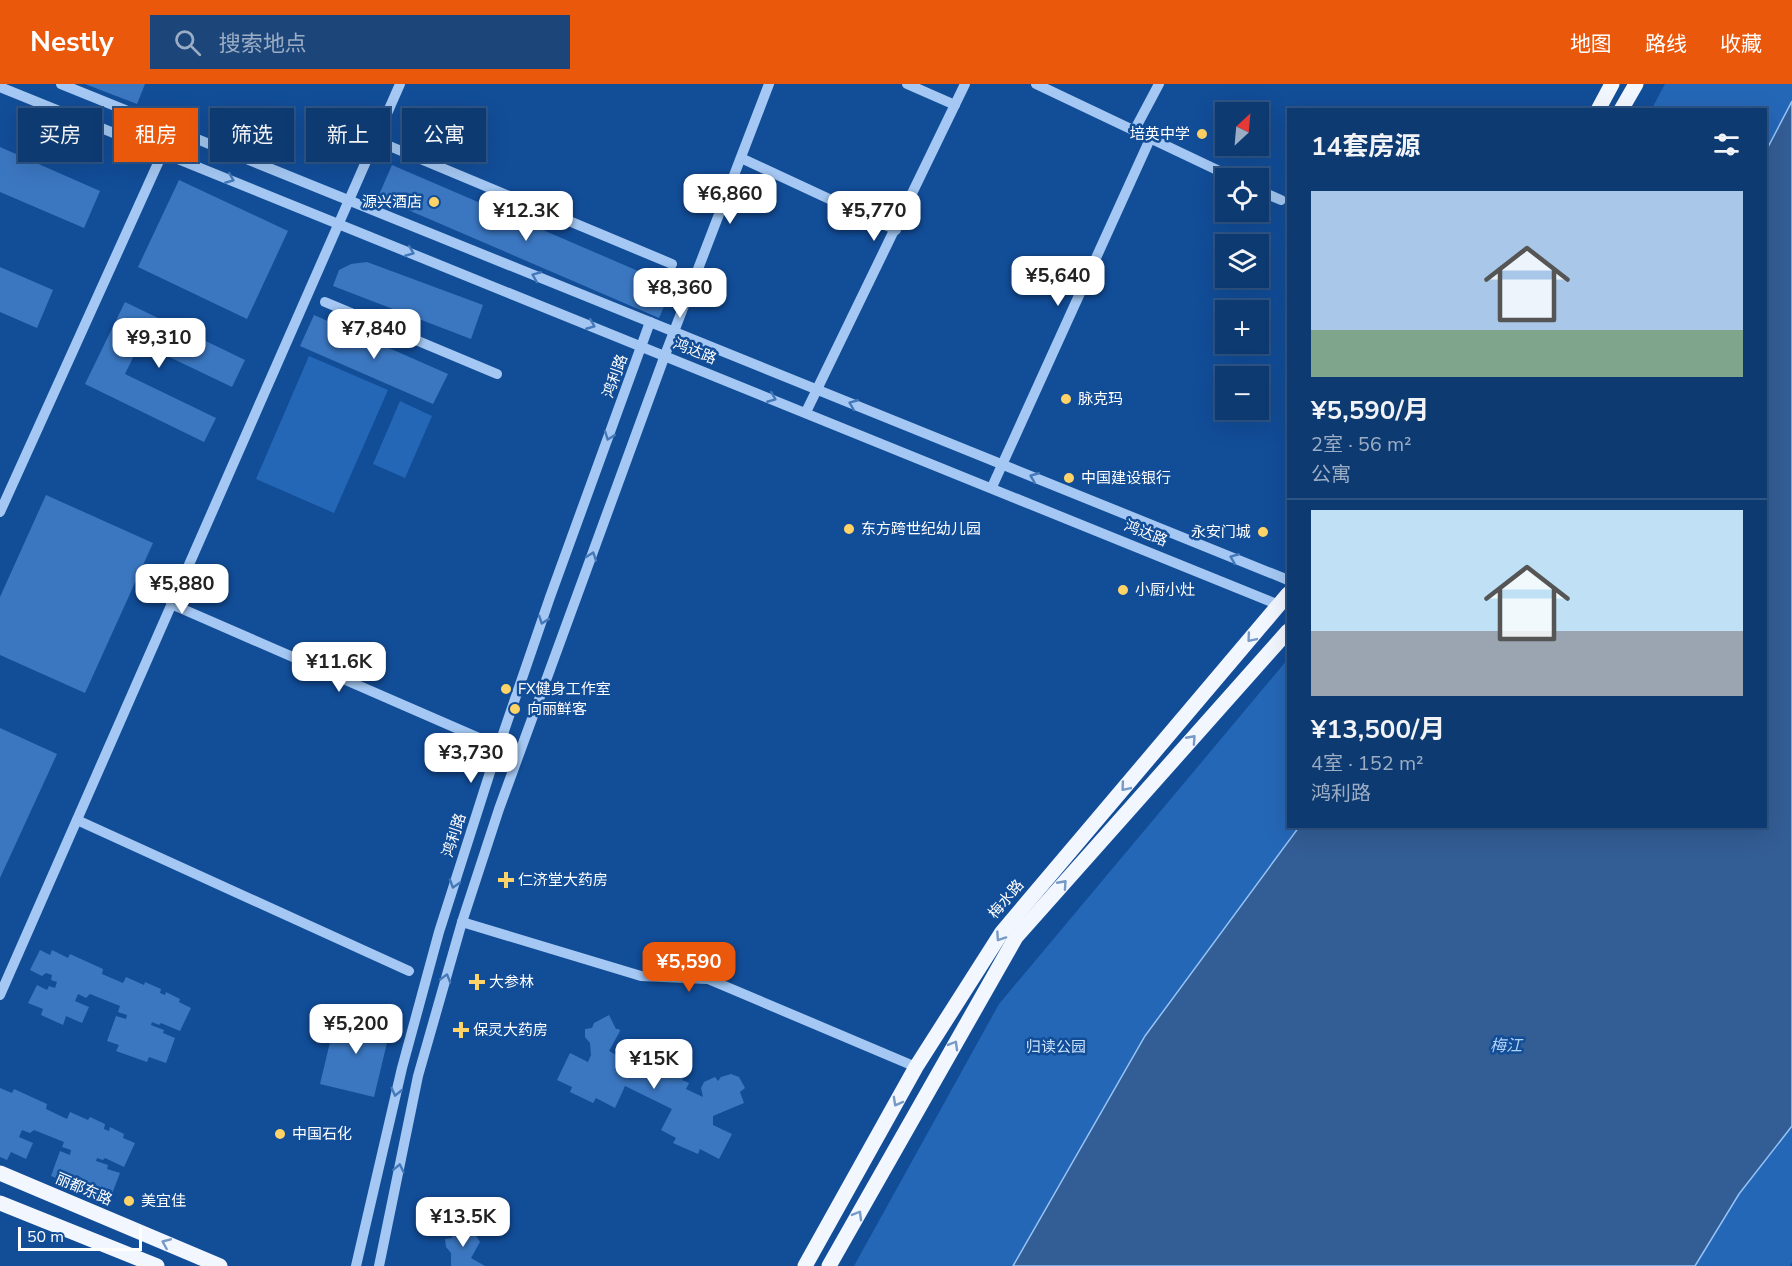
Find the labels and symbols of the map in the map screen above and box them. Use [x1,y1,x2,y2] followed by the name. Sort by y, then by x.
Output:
[1215,102,1269,156] north arrow
[1130,124,1190,144] place label: 培英中学
[1195,127,1209,141] marker: 培英中学
[223,172,234,184] one-way arrow
[681,174,779,225] pin: ¥6,860
[477,191,575,242] pin: ¥12.3K
[825,191,923,242] pin: ¥5,770
[362,192,422,212] place label: 源兴酒店
[427,195,441,209] marker: 源兴酒店
[404,245,415,257] one-way arrow
[1009,256,1107,307] pin: ¥5,640
[631,268,729,319] pin: ¥8,360
[531,271,542,283] one-way arrow
[325,309,423,360] pin: ¥7,840
[110,318,208,369] pin: ¥9,310
[585,318,596,330] one-way arrow
[670,333,720,369] street label: 鸿达路
[598,351,632,401] street label: 鸿利路
[1078,389,1123,409] place label: 脉克玛
[766,391,777,404] one-way arrow
[1059,392,1073,406] marker: 脉克玛
[848,399,859,411] one-way arrow
[603,430,616,441] one-way arrow
[1081,468,1171,488] place label: 中国建设银行
[1062,471,1076,485] marker: 中国建设银行
[1029,472,1040,484] one-way arrow
[1121,515,1171,551] street label: 鸿达路
[861,519,981,539] place label: 东方跨世纪幼儿园
[842,522,856,536] marker: 东方跨世纪幼儿园
[1191,522,1251,542] place label: 永安门城
[1256,525,1270,539] marker: 永安门城
[585,551,597,562] one-way arrow
[1229,553,1240,565] one-way arrow
[133,564,231,615] pin: ¥5,880
[1135,580,1195,600] place label: 小厨小灶
[1116,583,1130,597] marker: 小厨小灶
[537,614,550,625] one-way arrow
[1247,631,1258,642] one-way arrow
[290,642,388,693] pin: ¥11.6K
[518,679,611,699] place label: FX健身工作室
[499,682,513,696] marker: FX健身工作室
[527,699,587,719] place label: 向丽鲜客
[508,702,522,716] marker: 向丽鲜客
[422,733,520,784] pin: ¥3,730
[1185,735,1196,746] one-way arrow
[1121,780,1132,791] one-way arrow
[438,811,470,859] street label: 鸿利路
[518,870,608,890] place label: 仁济堂大药房
[499,873,513,887] marker: 仁济堂大药房
[984,875,1028,923] street label: 梅水路
[449,878,461,889] one-way arrow
[1056,881,1067,891] one-way arrow
[996,930,1007,941] one-way arrow
[640,942,738,993] pin: ¥5,590
[489,972,534,992] place label: 大参林
[439,974,451,984] one-way arrow
[470,975,484,989] marker: 大参林
[307,1004,405,1055] pin: ¥5,200
[473,1020,548,1040] place label: 保灵大药房
[454,1023,468,1037] marker: 保灵大药房
[1490,1035,1524,1057] water label: 梅江
[1026,1037,1086,1057] park label: 归读公园
[618,1039,690,1090] pin: ¥15K
[947,1041,959,1052] one-way arrow
[390,1087,403,1097] one-way arrow
[893,1096,904,1106] one-way arrow
[292,1124,352,1144] place label: 中国石化
[273,1127,287,1141] marker: 中国石化
[392,1163,405,1173] one-way arrow
[52,1168,116,1210] street label: 丽都东路
[141,1191,186,1211] place label: 美宜佳
[122,1194,136,1208] marker: 美宜佳
[414,1197,512,1248] pin: ¥13.5K
[851,1211,862,1221] one-way arrow
[18,1224,142,1252] scale bar
[162,1238,173,1250] one-way arrow

